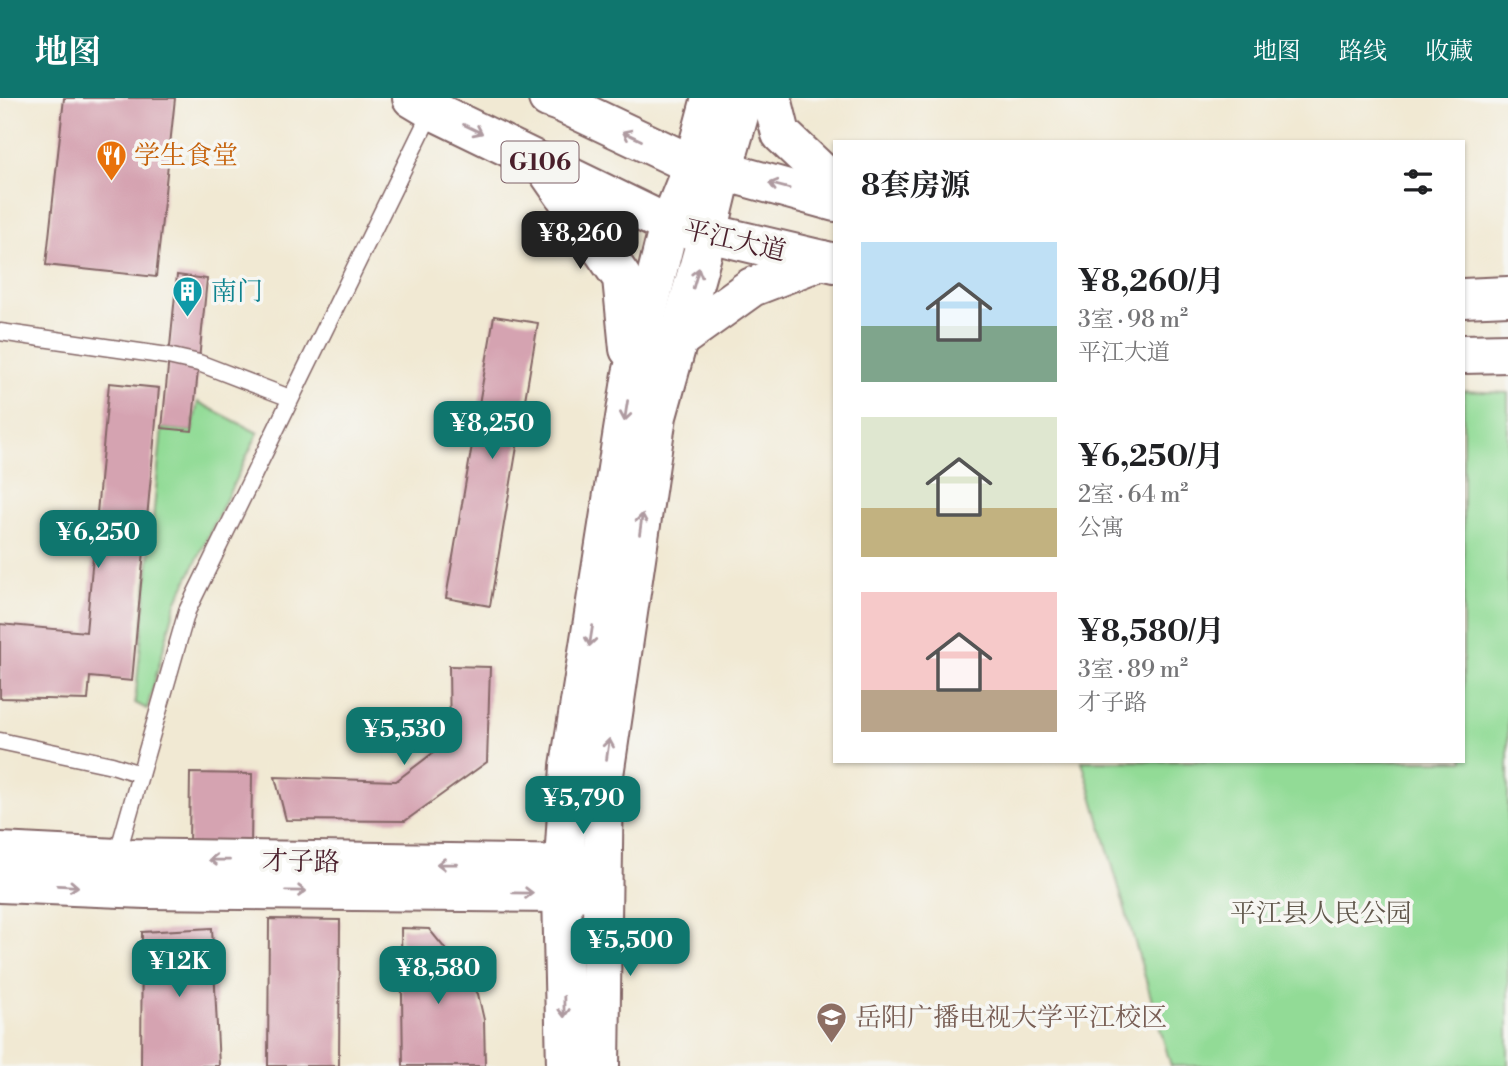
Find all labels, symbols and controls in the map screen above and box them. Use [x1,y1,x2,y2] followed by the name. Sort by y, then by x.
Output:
[35,33,101,74] text: 地图
[1253,37,1301,67] text: 地图
[1339,37,1387,67] text: 路线
[1425,37,1473,67] text: 收藏
[462,123,483,137] one-way arrow
[621,129,643,142] one-way arrow
[94,138,128,182] restaurant icon: 学生食堂
[134,140,238,172] place label: 学生食堂
[502,141,578,182] road number: G106
[1399,163,1437,201] icon: filters
[861,167,970,205] text: 8套房源
[768,179,790,192] one-way arrow
[523,212,637,271] pin: ¥8,260
[681,214,789,268] street label: 平江大道
[538,220,622,248] text: ¥8,260
[1078,263,1225,301] text: ¥8,260/月
[690,267,703,289] one-way arrow
[917,270,1001,354] icon: home
[171,274,205,318] building icon: 南门
[211,276,263,308] place label: 南门
[1078,306,1188,334] text: 3室 · 98 m²
[1078,339,1170,367] text: 平江大道
[619,399,632,422] one-way arrow
[435,402,549,461] pin: ¥8,250
[450,410,534,438] text: ¥8,250
[1078,438,1224,476] text: ¥6,250/月
[917,445,1001,529] icon: home
[1078,481,1188,509] text: 2室 · 64 m²
[41,510,155,570] pin: ¥6,250
[635,513,648,536] one-way arrow
[1078,514,1124,542] text: 公寓
[56,519,140,547] text: ¥6,250
[1078,613,1225,651] text: ¥8,580/月
[917,620,1001,704] icon: home
[584,624,597,647] one-way arrow
[1078,656,1188,684] text: 3室 · 89 m²
[1078,689,1147,717] text: 才子路
[347,708,461,767] pin: ¥5,530
[362,716,446,744] text: ¥5,530
[602,738,615,761] one-way arrow
[526,776,640,836] pin: ¥5,790
[541,785,625,813] text: ¥5,790
[262,845,340,879] street label: 才子路
[208,853,231,866] one-way arrow
[435,857,458,870] one-way arrow
[56,879,79,892] one-way arrow
[284,884,307,897] one-way arrow
[511,886,534,900] one-way arrow
[1230,898,1412,930] park label: 平江县人民公园
[573,918,687,978] pin: ¥5,500
[587,927,673,955] text: ¥5,500
[138,940,220,999] pin: ¥12K
[381,946,495,1006] pin: ¥8,580
[148,948,210,976] text: ¥12K
[396,955,481,983] text: ¥8,580
[558,996,571,1019] one-way arrow
[815,1000,849,1044] school or university icon: 岳阳广播电视大学平江校区
[855,1002,1167,1034] place label: 岳阳广播电视大学平江校区

